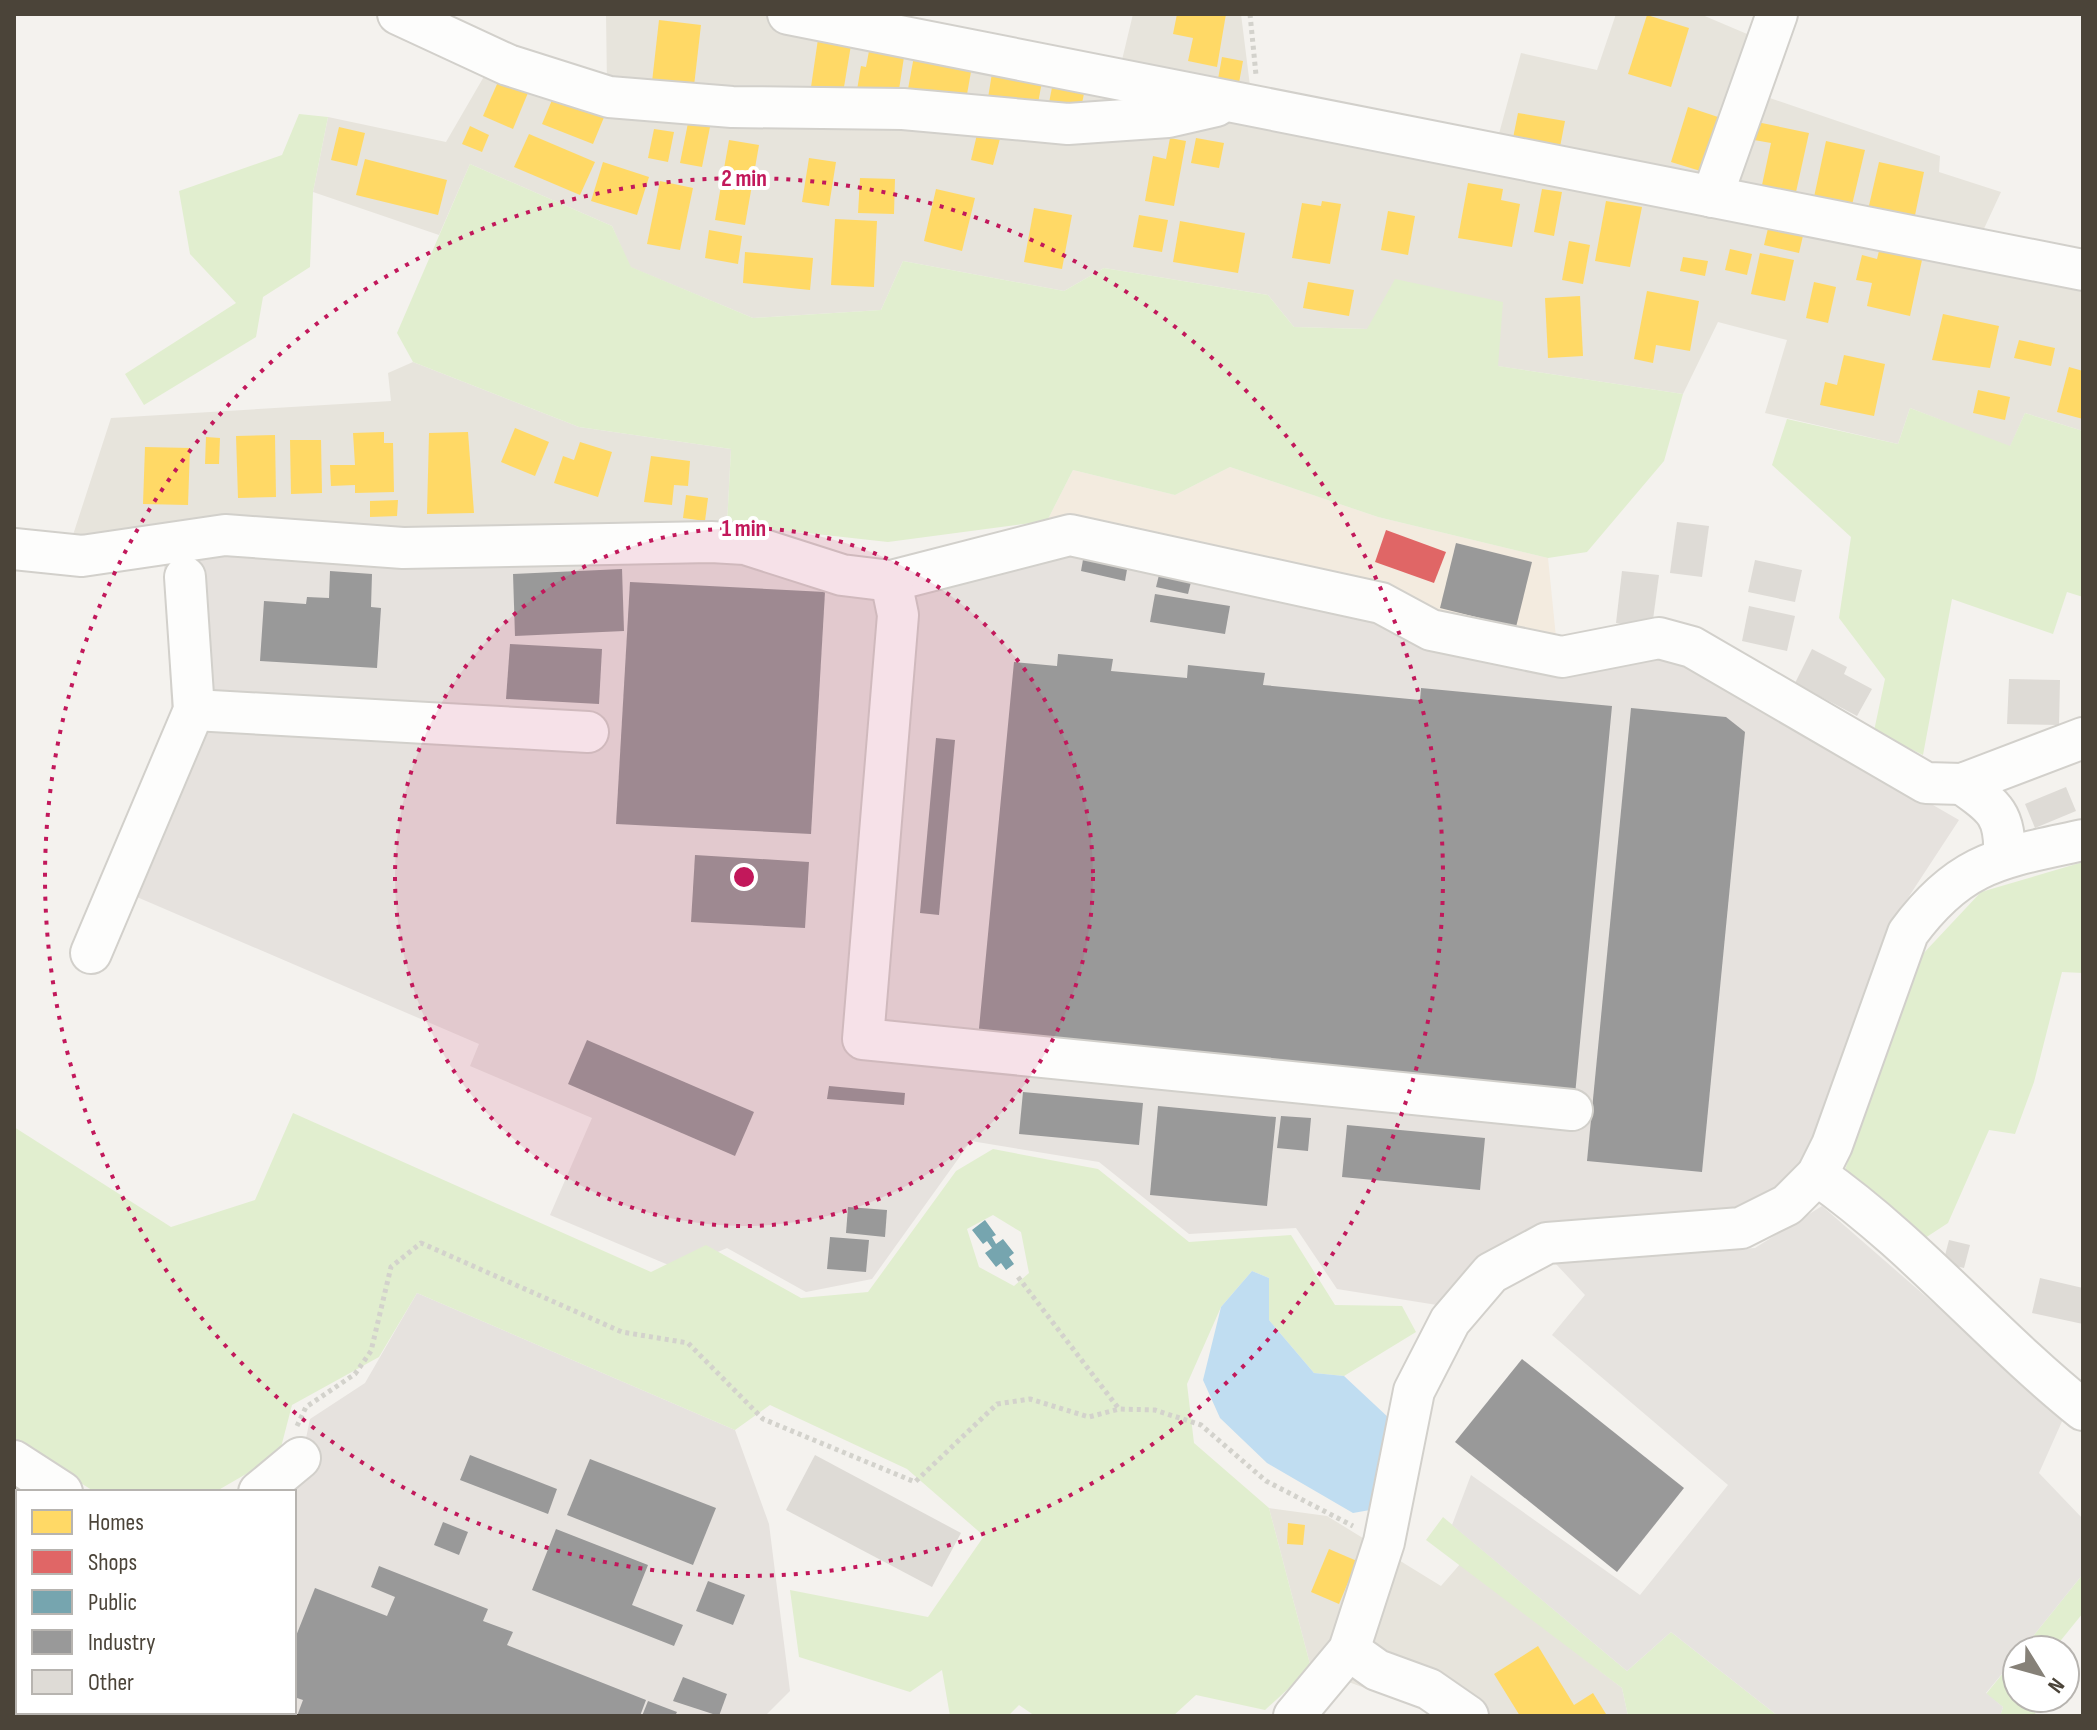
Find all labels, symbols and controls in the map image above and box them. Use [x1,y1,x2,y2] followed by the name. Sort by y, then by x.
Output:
[721,164,767,193] text: 2 min
[722,514,766,543] text: 1 min
[730,863,758,891] centre of rings
[16,1490,296,1714] legend
[88,1508,144,1537] text: Homes
[88,1548,137,1577] text: Shops
[88,1588,137,1617] text: Public
[88,1628,155,1657] text: Industry
[2001,1634,2081,1714] north arrow
[88,1668,134,1697] text: Other
[2041,1672,2070,1698] text: N

